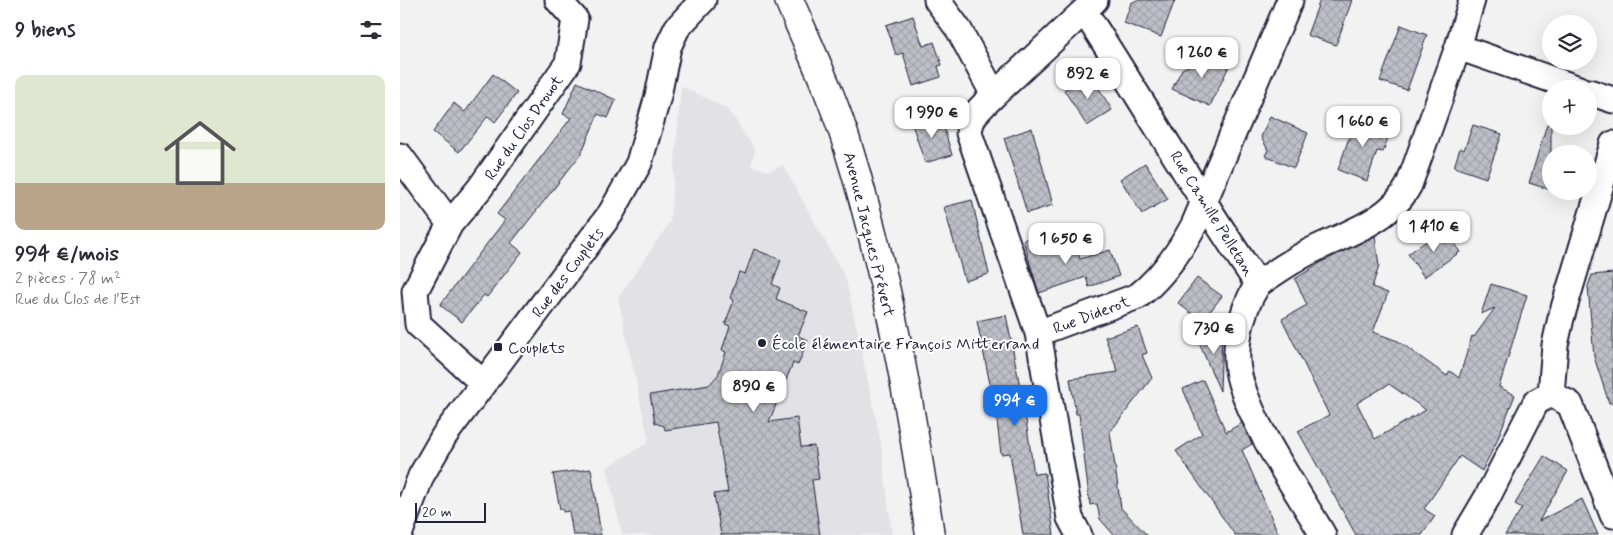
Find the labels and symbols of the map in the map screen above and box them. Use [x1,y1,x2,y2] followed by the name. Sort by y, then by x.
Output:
[1156,36,1248,79] pin: 1 260 €
[1053,58,1123,100] pin: 892 €
[480,71,569,185] street label: Rue du Clos Drouot
[886,96,978,139] pin: 1 990 €
[1317,106,1409,148] pin: 1 660 €
[1165,147,1259,281] street label: Rue Camille Pelletan
[838,150,899,319] street label: Avenue Jacques Prévert
[1388,210,1480,253] pin: 1 410 €
[1020,222,1112,265] pin: 1 650 €
[527,224,609,322] street label: Rue des Couplets
[1050,291,1134,340] street label: Rue Diderot
[1179,312,1249,355] pin: 730 €
[772,334,1039,355] place label: École élémentaire François Mitterrand
[756,337,768,349] marker: École élémentaire François Mitterrand
[508,338,565,359] place label: Couplets
[492,341,504,353] marker: Couplets
[719,370,789,413] pin: 890 €
[980,384,1050,427] pin: 994 €
[415,500,486,523] scale bar

